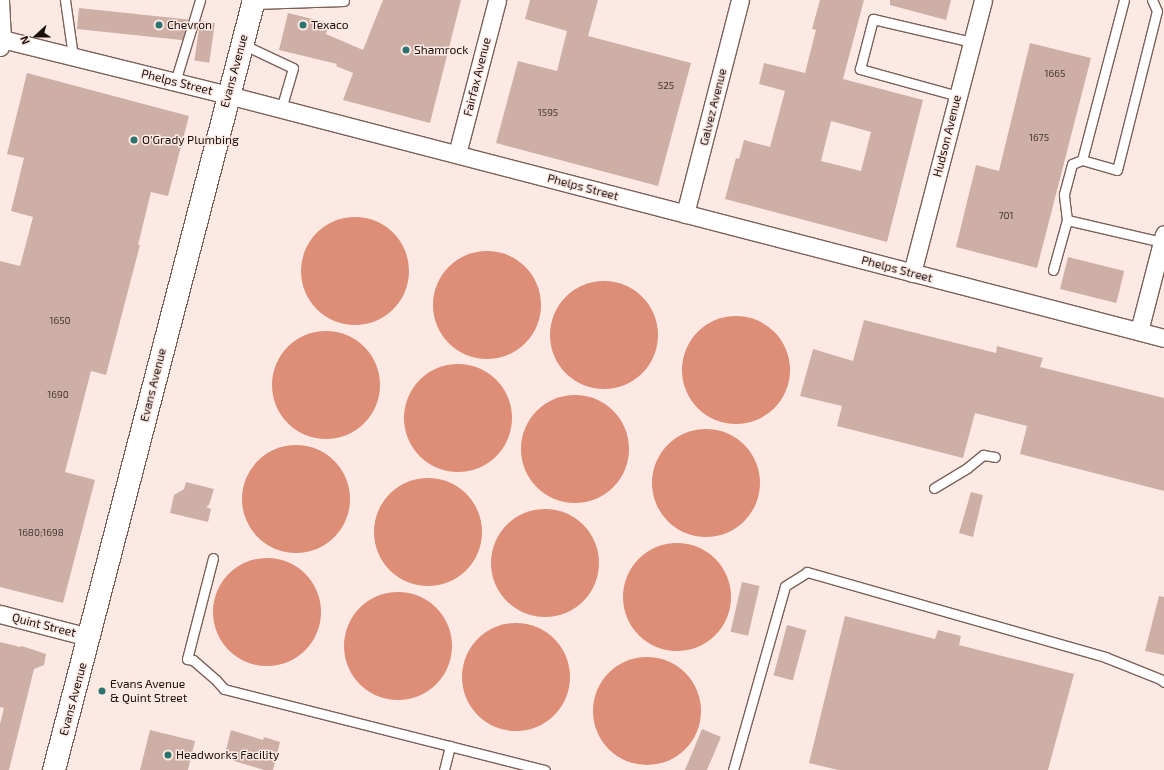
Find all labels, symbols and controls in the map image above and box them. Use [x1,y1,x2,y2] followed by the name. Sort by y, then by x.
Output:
[16,16,56,56] north arrow
[167,18,212,32] place label: Chevron
[311,18,349,32] place label: Texaco
[154,20,164,30] marker: Chevron
[298,20,308,30] marker: Texaco
[217,33,251,109] street label: Evans Avenue
[17,34,32,47] text: N
[460,36,494,118] street label: Fairfax Avenue
[414,43,468,57] place label: Shamrock
[401,45,411,55] marker: Shamrock
[140,66,214,98] street label: Phelps Street
[696,67,730,147] street label: Galvez Avenue
[1045,68,1065,80] house number: 1665
[658,80,674,92] house number: 525
[930,93,964,179] street label: Hudson Avenue
[538,107,558,119] house number: 1595
[1029,132,1049,144] house number: 1675
[142,133,239,147] place label: O'Grady Plumbing
[129,135,139,145] marker: O'Grady Plumbing
[546,171,620,203] street label: Phelps Street
[998,210,1014,222] house number: 701
[860,253,934,285] street label: Phelps Street
[49,315,71,327] house number: 1650
[137,347,169,423] street label: Evans Avenue
[47,389,69,401] house number: 1690
[18,527,64,539] house number: 1680;1698
[11,610,77,640] street label: Quint Street
[56,661,90,737] street label: Evans Avenue
[110,677,187,705] place label: Evans Avenue & Quint Street
[97,686,107,696] marker: Evans Avenue & Quint Street
[176,748,279,762] place label: Headworks Facility
[163,750,173,760] marker: Headworks Facility

